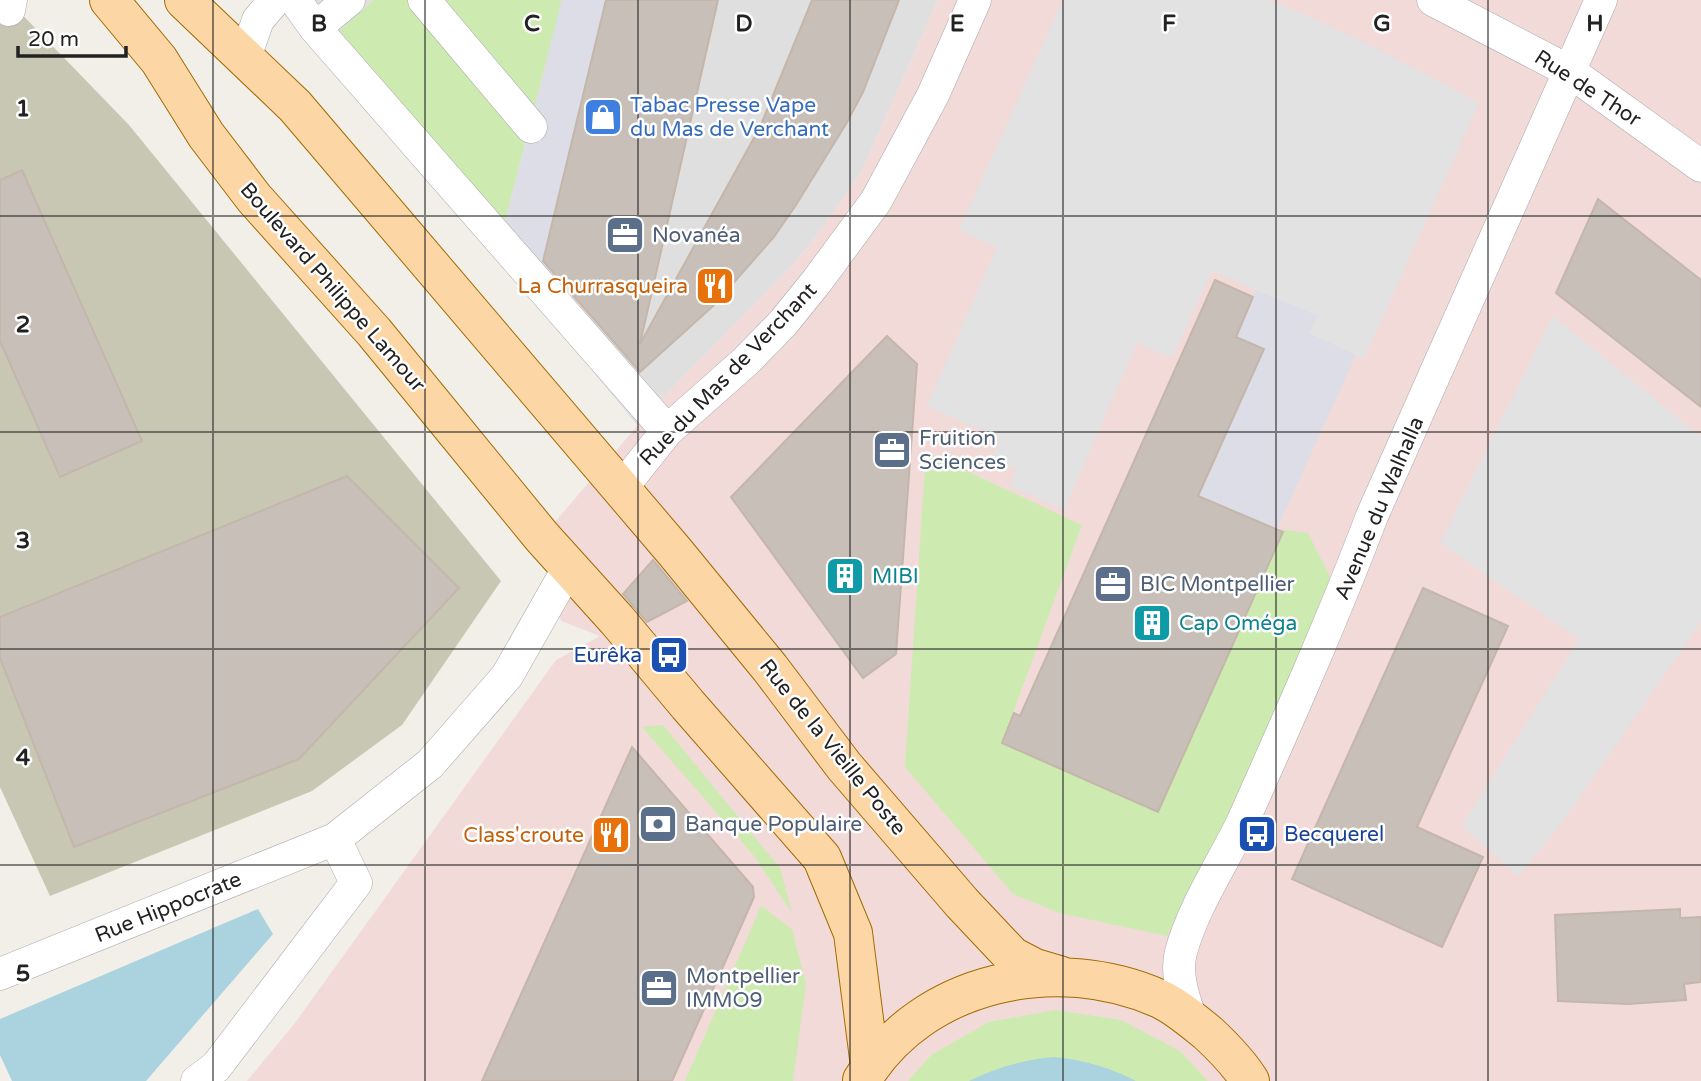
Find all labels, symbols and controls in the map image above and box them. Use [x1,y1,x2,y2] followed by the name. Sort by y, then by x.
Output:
[311,10,327,38] text: B
[524,10,540,38] text: C
[735,10,753,38] text: D
[950,10,964,38] text: E
[1162,10,1176,38] text: F
[1373,10,1391,38] text: G
[1586,10,1604,38] text: H
[18,14,126,58] scale bar
[28,27,79,52] text: 20 m
[1530,45,1646,132] street label: Rue de Thor
[630,93,829,142] place label: Tabac Presse Vape du Mas de Verchant
[16,95,30,123] text: 1
[582,96,624,138] shop icon: Tabac Presse Vape du Mas de Verchant
[235,177,430,397] street label: Boulevard Philippe Lamour
[604,214,646,256] office icon: Novanéa
[652,223,740,248] place label: Novanéa
[694,265,736,307] restaurant icon: La Churrasqueira
[518,274,688,299] place label: La Churrasqueira
[635,278,822,471] street label: Rue du Mas de Verchant
[16,311,30,339] text: 2
[1330,413,1429,603] street label: Avenue du Walhalla
[919,426,1006,475] place label: Fruition Sciences
[871,429,913,471] office icon: Fruition Sciences
[16,527,30,555] text: 3
[824,555,866,597] building icon: MIBI
[1092,563,1134,605] office icon: BIC Montpellier
[872,564,919,589] place label: MIBI
[1140,572,1295,597] place label: BIC Montpellier
[1131,602,1173,644] building icon: Cap Oméga
[1179,611,1297,636] place label: Cap Oméga
[648,634,690,676] bus stop icon: Eurêka
[573,643,642,668] place label: Eurêka
[754,654,911,840] street label: Rue de la Vieille Poste
[16,744,31,772] text: 4
[637,803,679,845] bank icon: Banque Populaire
[685,812,862,837] place label: Banque Populaire
[1236,813,1278,855] bus stop icon: Becquerel
[590,814,632,856] restaurant icon: Class'croute
[1284,822,1384,847] place label: Becquerel
[463,823,584,848] place label: Class'croute
[91,867,245,948] street label: Rue Hippocrate
[16,960,30,988] text: 5
[686,964,800,1013] place label: Montpellier IMMO9
[638,967,680,1009] office icon: Montpellier IMMO9

